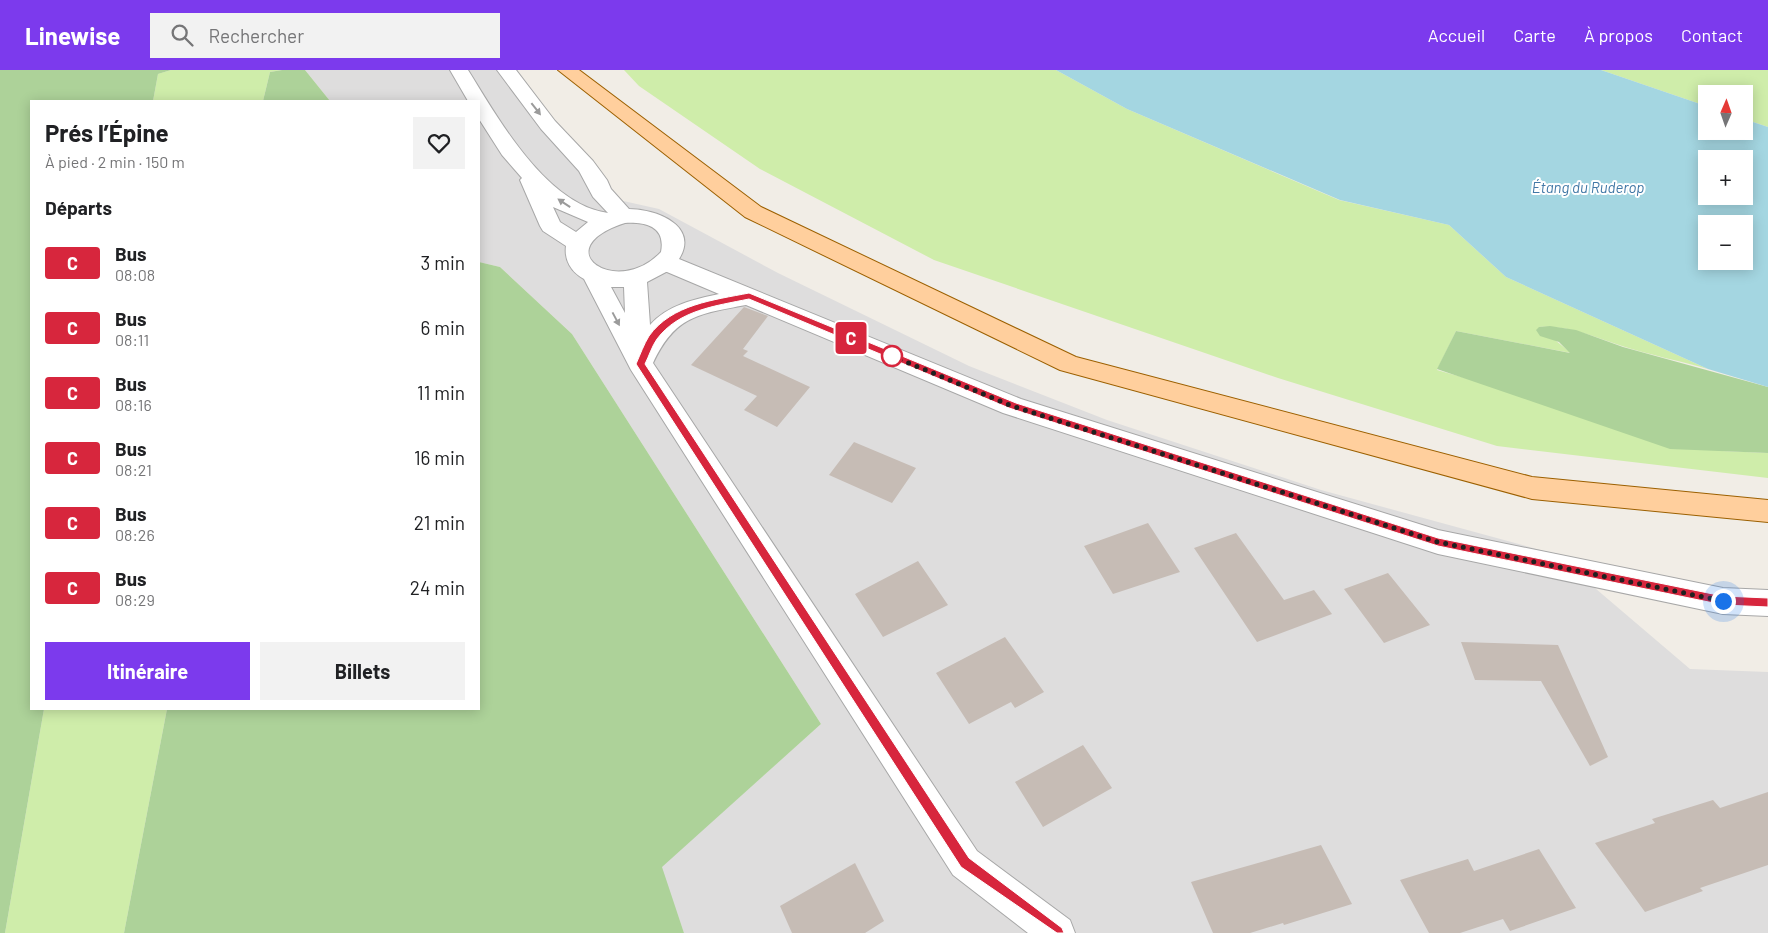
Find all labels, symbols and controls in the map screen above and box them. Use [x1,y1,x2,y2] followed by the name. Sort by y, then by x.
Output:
[150,13,500,58] search box
[25,21,120,50] text: Linewise
[168,21,196,49] icon: search
[208,24,304,47] text: Rechercher
[1428,24,1485,46] text: Accueil
[1513,24,1556,46] text: Carte
[1584,24,1653,46] text: À propos
[1681,24,1743,46] text: Contact
[1698,85,1752,140] north arrow
[1698,85,1753,270] map controls
[530,102,541,115] one-way arrow
[413,117,465,169] button: heart
[45,118,169,147] text: Prés l’Épine
[1698,150,1753,205] button: +
[45,152,185,171] text: À pied · 2 min · 150 m
[1532,178,1644,196] water label: Étang du Ruderop
[45,196,112,219] text: Départs
[557,198,571,208] one-way arrow
[1698,215,1753,270] button: −
[115,242,147,265] text: Bus
[421,251,465,274] text: 3 min
[67,252,78,274] text: C
[115,265,155,284] text: 08:08
[115,307,147,330] text: Bus
[612,312,621,326] one-way arrow
[421,316,465,339] text: 6 min
[67,317,78,339] text: C
[835,322,867,354] line badge: C
[846,327,856,349] text: C
[115,330,149,349] text: 08:11
[881,345,903,367] unlabelled marker
[115,372,147,395] text: Bus
[417,381,465,404] text: 11 min
[67,382,78,404] text: C
[115,395,152,414] text: 08:16
[115,437,147,460] text: Bus
[414,446,465,469] text: 16 min
[67,447,78,469] text: C
[115,460,152,479] text: 08:21
[115,502,147,525] text: Bus
[414,511,465,534] text: 21 min
[67,512,78,534] text: C
[115,525,155,544] text: 08:26
[115,567,147,590] text: Bus
[410,576,465,599] text: 24 min
[67,577,78,599] text: C
[1711,589,1736,614] your location
[115,590,155,609] text: 08:29
[45,642,250,700] button: Itinéraire
[260,642,465,700] button: Billets

